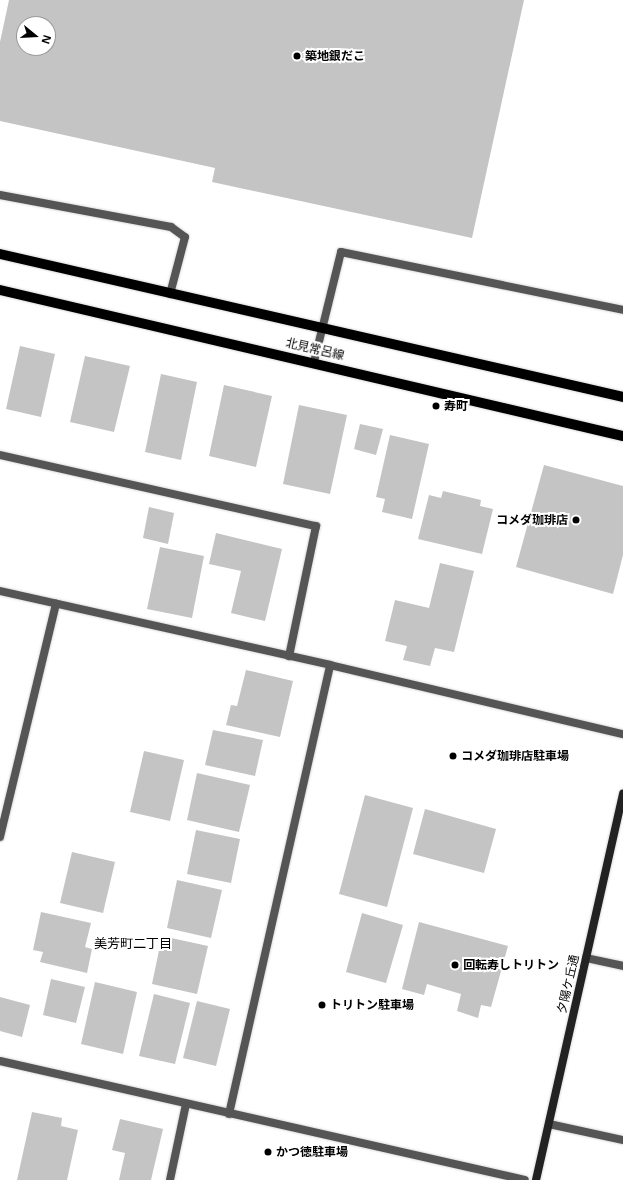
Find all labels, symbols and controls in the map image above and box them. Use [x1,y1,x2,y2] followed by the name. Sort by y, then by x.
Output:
[16,16,56,56] north arrow
[38,33,55,46] text: N
[305,49,365,63] place label: 築地銀だこ
[292,51,302,61] marker: 築地銀だこ
[284,335,346,363] street label: 北見常呂線
[444,399,468,413] place label: 寿町
[431,401,441,411] marker: 寿町
[496,513,568,527] place label: コメダ珈琲店
[571,515,581,525] marker: コメダ珈琲店
[461,749,569,763] place label: コメダ珈琲店駐車場
[448,751,458,761] marker: コメダ珈琲店駐車場
[94,935,172,951] district label: 美芳町二丁目
[554,953,582,1015] street label: 夕陽ケ丘通
[463,958,559,972] place label: 回転寿しトリトン
[450,960,460,970] marker: 回転寿しトリトン
[330,998,414,1012] place label: トリトン駐車場
[317,1000,327,1010] marker: トリトン駐車場
[276,1145,348,1159] place label: かつ徳駐車場
[263,1147,273,1157] marker: かつ徳駐車場

